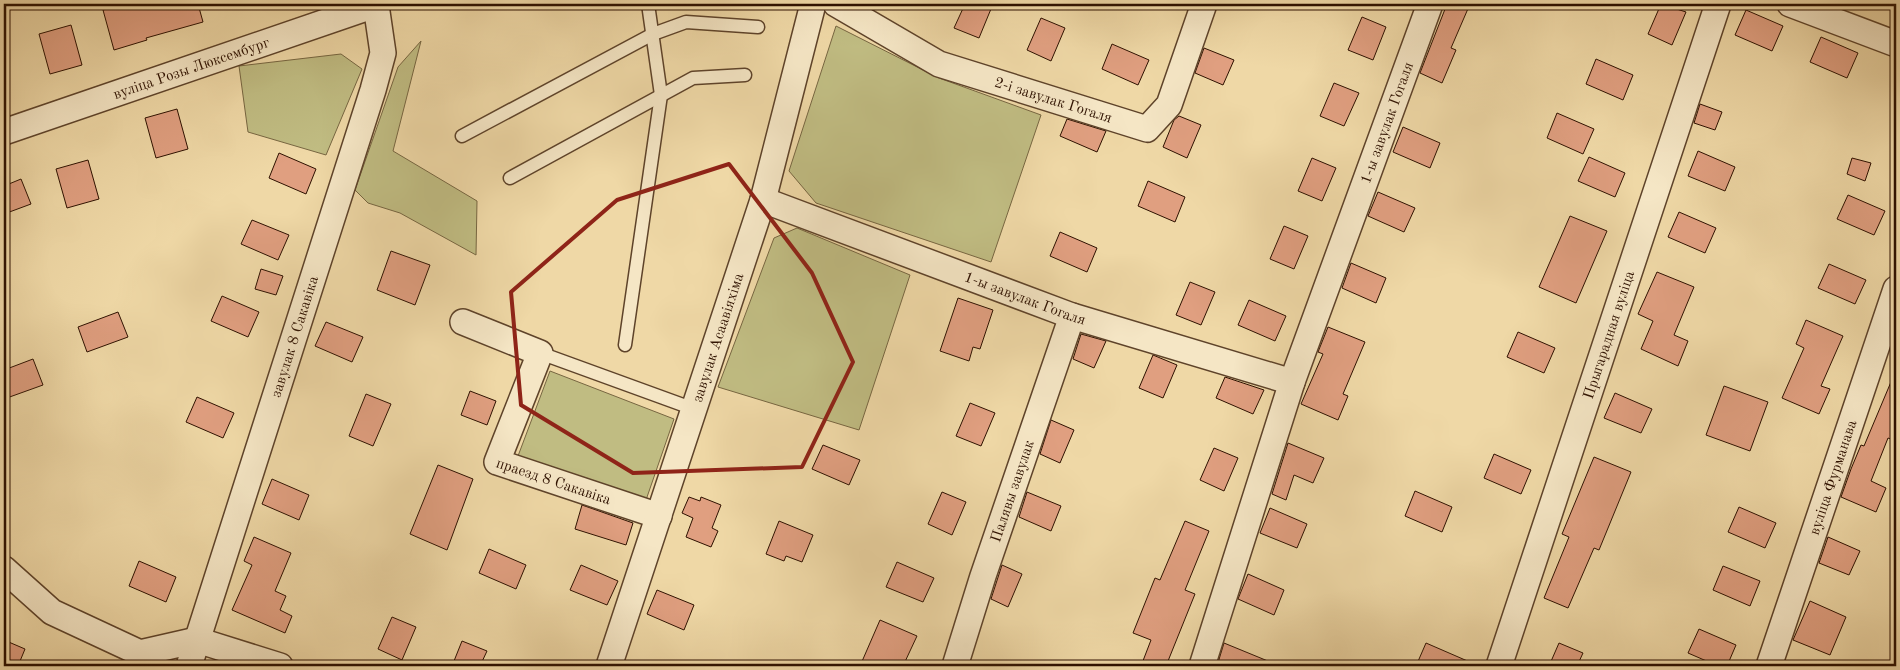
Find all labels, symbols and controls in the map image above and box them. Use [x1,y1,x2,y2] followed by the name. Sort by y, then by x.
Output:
[112,36,272,103] street label: вуліца Розы Люксембург
[1359,60,1417,186] street label: 1-ы завулак Гогаля
[992,76,1114,127] street label: 2-і завулак Гогаля
[1582,269,1638,401] street label: Прыгарадная вуліца
[962,270,1087,329] street label: 1-ы завулак Гогаля
[691,271,747,404] street label: завулак Асаавіяхіма
[269,274,322,399] street label: завулак 8 Сакавіка
[1808,418,1860,537] street label: вуліца Фурманава
[989,438,1038,544] street label: Палявы завулак
[494,456,613,509] street label: праезд 8 Сакавіка

